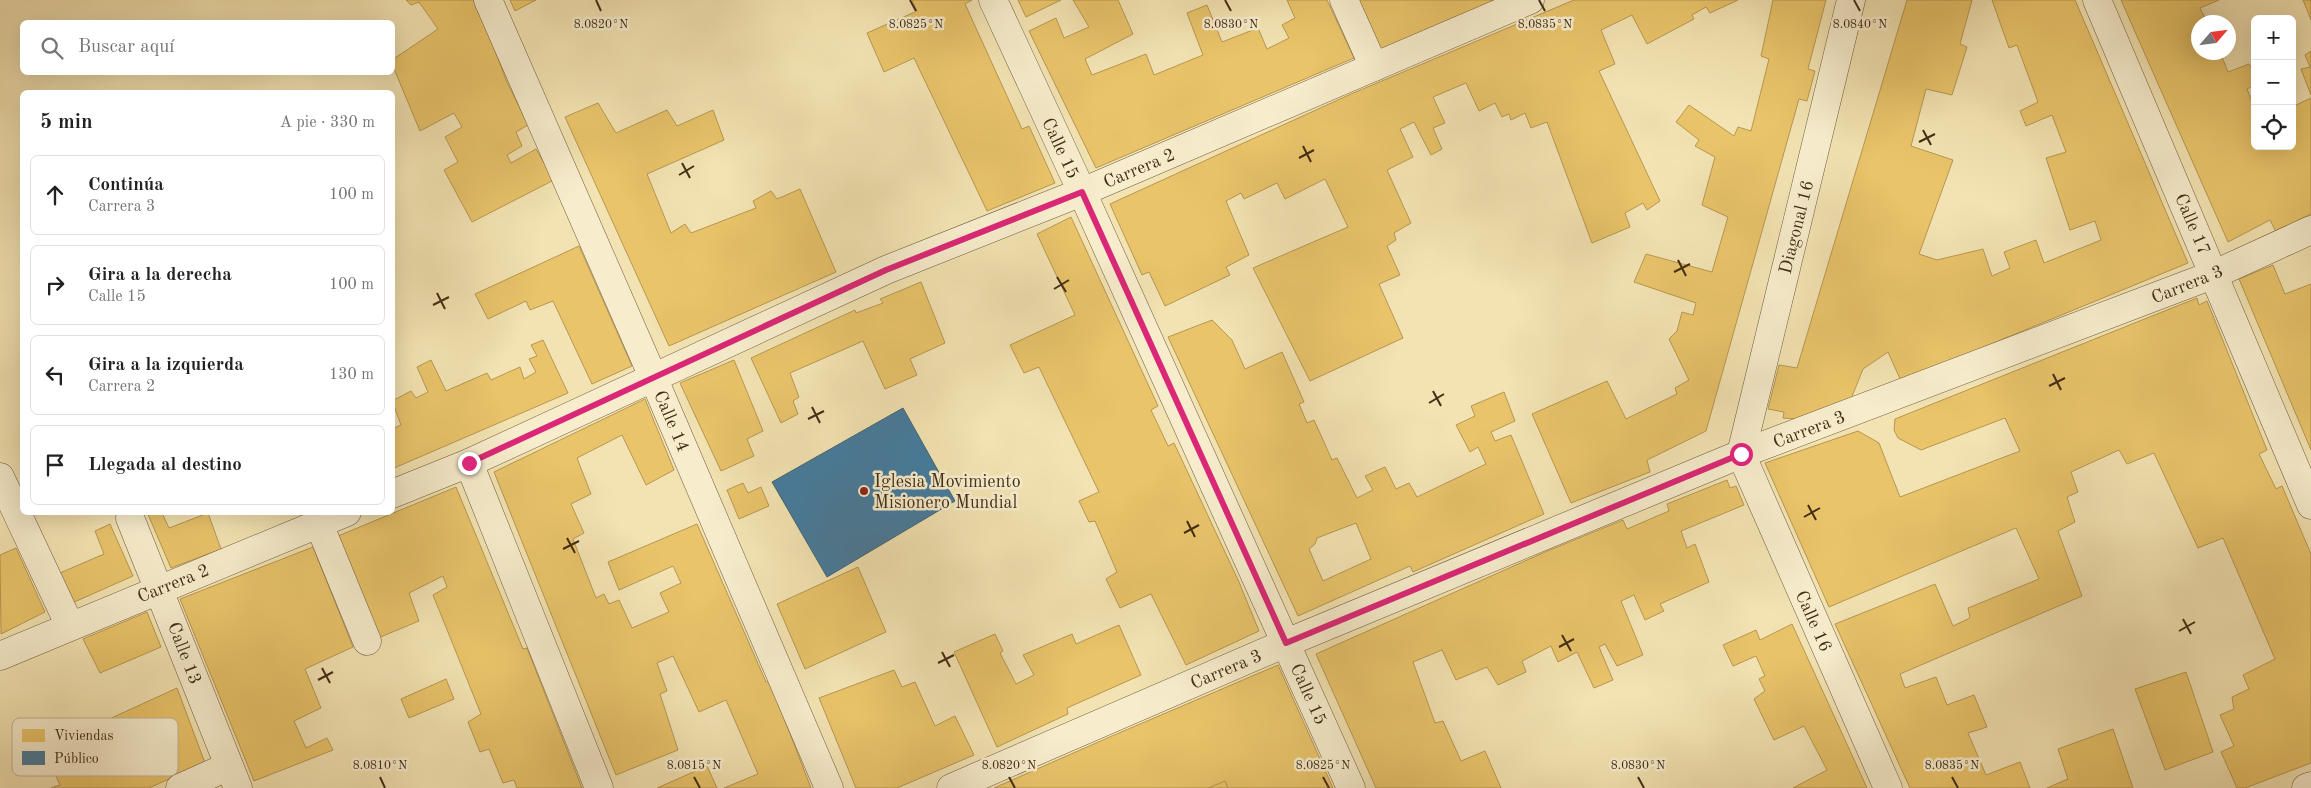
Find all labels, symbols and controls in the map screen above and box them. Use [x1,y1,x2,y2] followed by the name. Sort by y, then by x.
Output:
[2191,15,2236,60] north arrow
[2251,15,2296,150] map controls
[2251,15,2296,60] button: +
[889,18,943,31] text: 8.0825°N
[1518,18,1572,31] text: 8.0835°N
[574,19,628,31] text: 8.0820°N
[1204,19,1258,31] text: 8.0830°N
[1833,19,1887,31] text: 8.0840°N
[20,20,395,75] search box
[38,34,66,62] icon: search
[78,38,174,57] text: Buscar aquí
[2251,60,2296,105] button: −
[2251,105,2296,150] button: locate
[40,112,93,133] text: 5 min
[280,115,375,131] text: A pie · 330 m
[1038,115,1082,182] street label: Calle 15
[1101,146,1178,192] street label: Carrera 2
[88,176,164,195] text: Continúa
[1777,179,1817,276] street label: Diagonal 16
[41,181,69,209] icon: ahead
[329,187,374,203] text: 100 m
[2171,191,2213,258] street label: Calle 17
[88,199,155,215] text: Carrera 3
[2149,262,2226,307] street label: Carrera 3
[88,266,232,285] text: Gira a la derecha
[41,271,69,299] icon: right
[329,277,374,293] text: 100 m
[88,289,146,305] text: Calle 15
[88,356,244,375] text: Gira a la izquierda
[41,361,69,389] icon: left
[329,367,374,383] text: 130 m
[88,379,155,395] text: Carrera 2
[650,388,692,455] street label: Calle 14
[1771,408,1848,452] street label: Carrera 3
[1730,443,1753,466] route start
[41,451,69,479] icon: arrive
[458,452,481,475] route end
[88,456,242,475] text: Llegada al destino
[874,473,1021,512] place label: Iglesia Movimiento Misionero Mundial
[858,485,870,497] marker: Iglesia Movimiento Misionero Mundial
[135,561,212,606] street label: Carrera 2
[1792,588,1835,655] street label: Calle 16
[164,620,204,687] street label: Calle 13
[1188,647,1265,693] street label: Carrera 3
[1287,661,1330,728] street label: Calle 15
[12,718,178,776] legend
[54,729,113,743] text: Viviendas
[54,752,99,766] text: Público
[667,759,721,772] text: 8.0815°N
[1296,759,1350,772] text: 8.0825°N
[1925,759,1979,772] text: 8.0835°N
[353,760,407,772] text: 8.0810°N
[982,760,1036,772] text: 8.0820°N
[1611,760,1665,772] text: 8.0830°N

